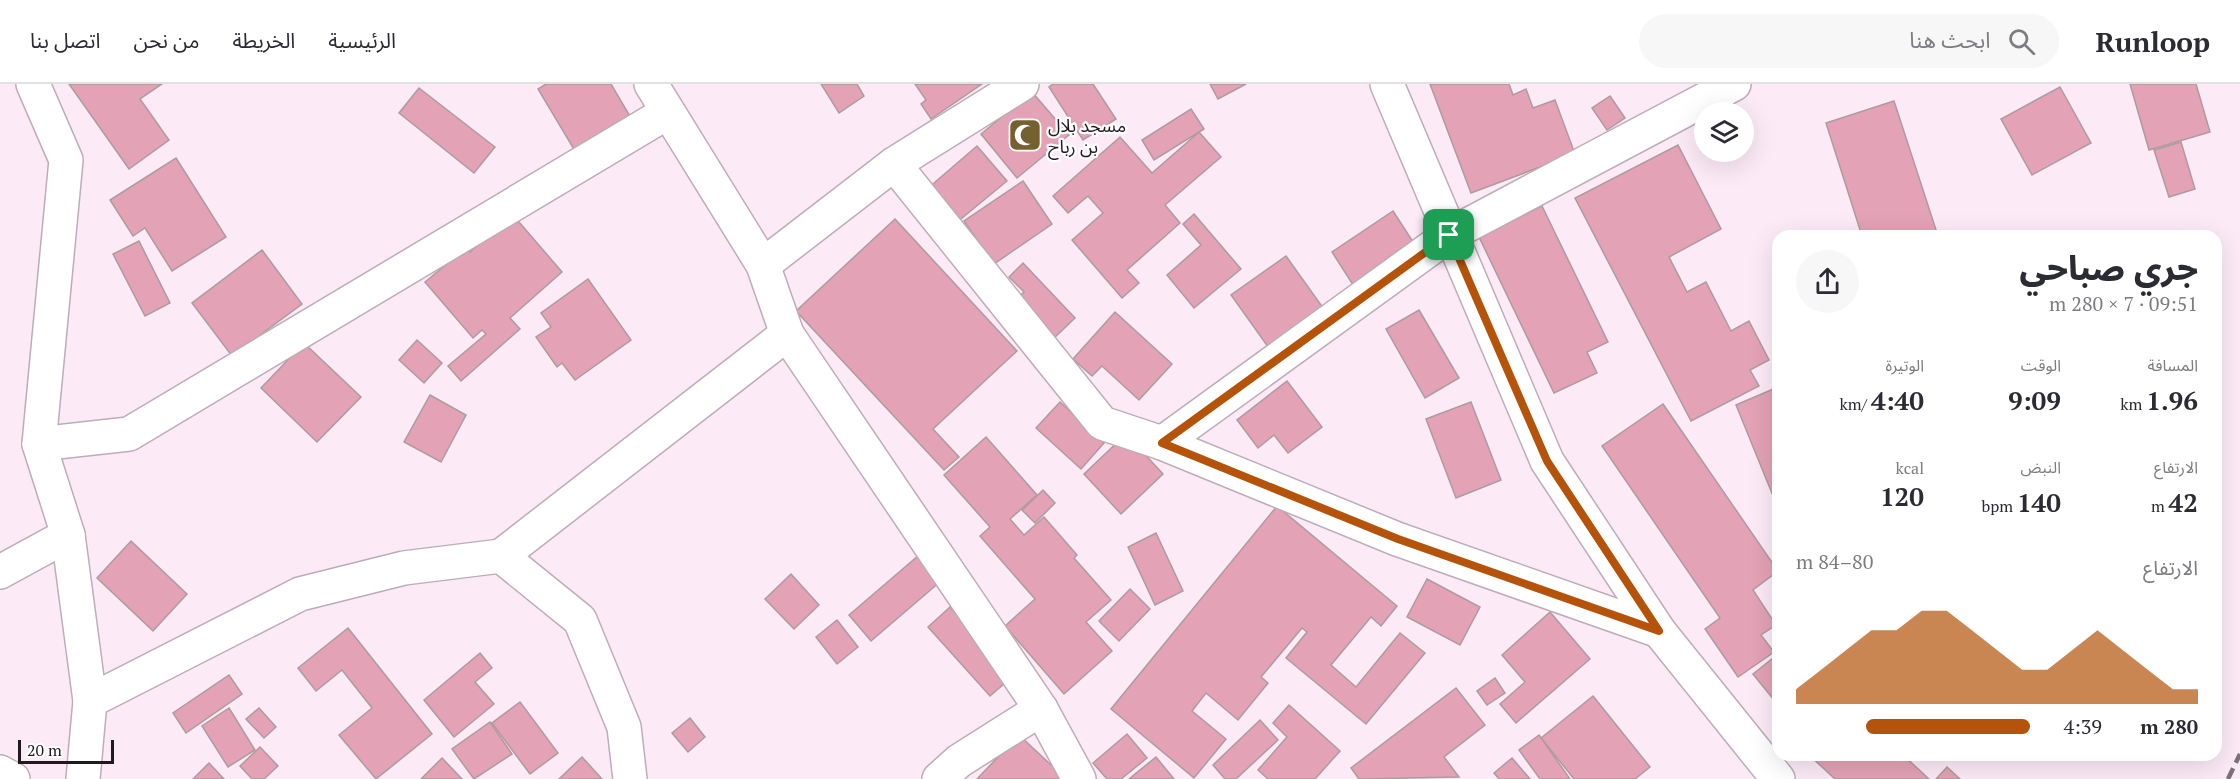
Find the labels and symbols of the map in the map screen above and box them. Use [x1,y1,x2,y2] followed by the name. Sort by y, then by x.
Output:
[1048,113,1126,160] place label: مسجد بلال بن رباح
[1007,117,1043,153] mosque icon: مسجد بلال بن رباح
[1423,209,1474,260] pin
[18,737,114,764] scale bar

